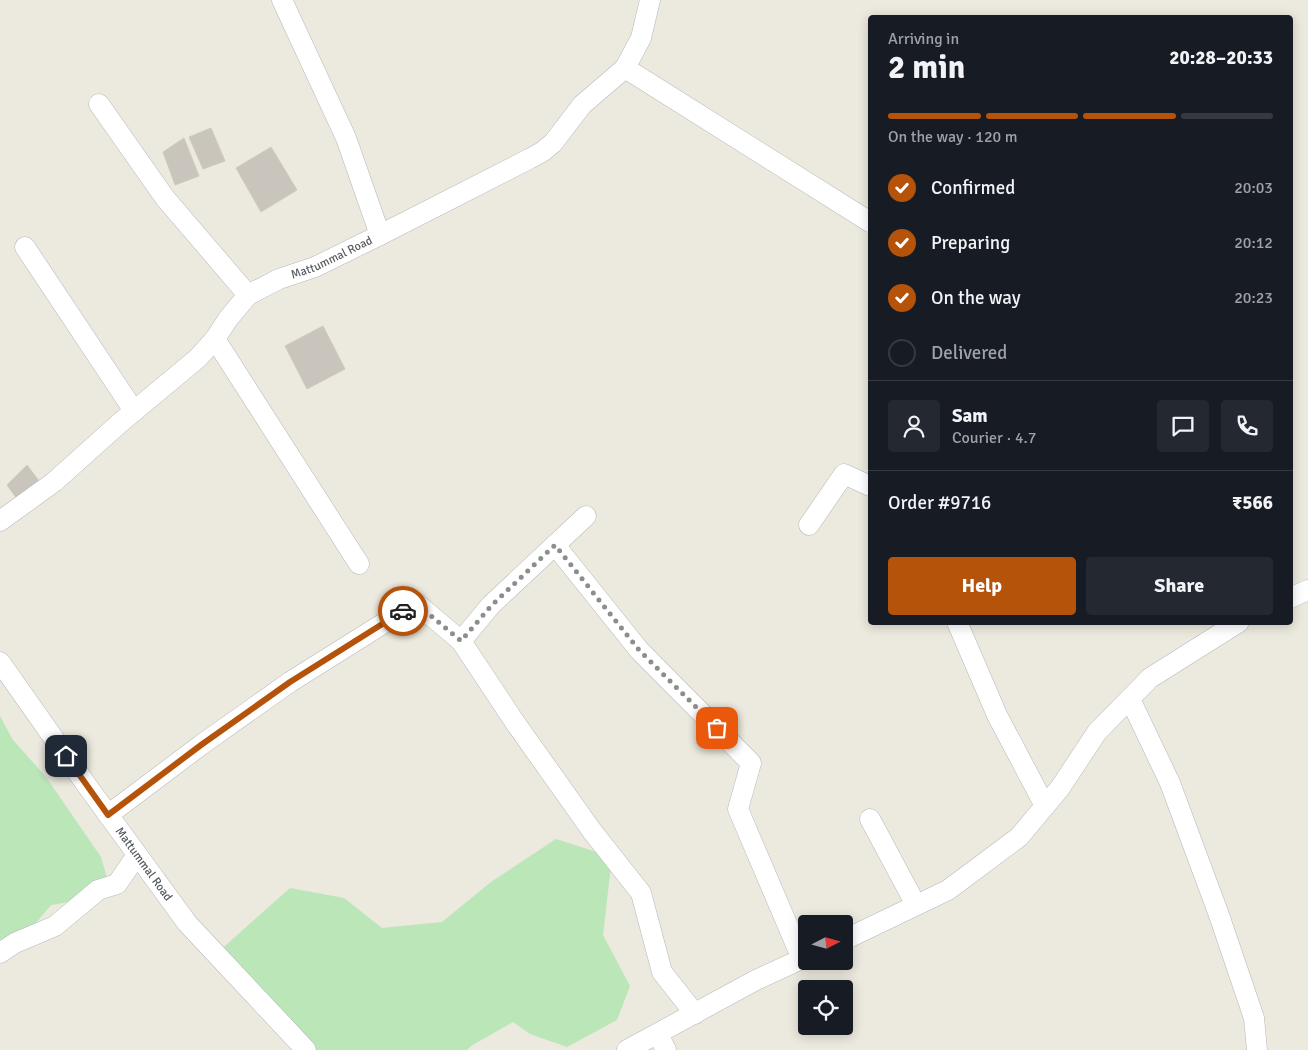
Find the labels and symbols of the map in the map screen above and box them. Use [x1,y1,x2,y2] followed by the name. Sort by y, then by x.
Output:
[289,233,375,282] street label: Mattummal Road
[378,586,428,636] courier
[696,707,738,749] pin
[45,735,87,777] pin
[112,824,175,904] street label: Mattummal Road
[798,915,852,970] north arrow

